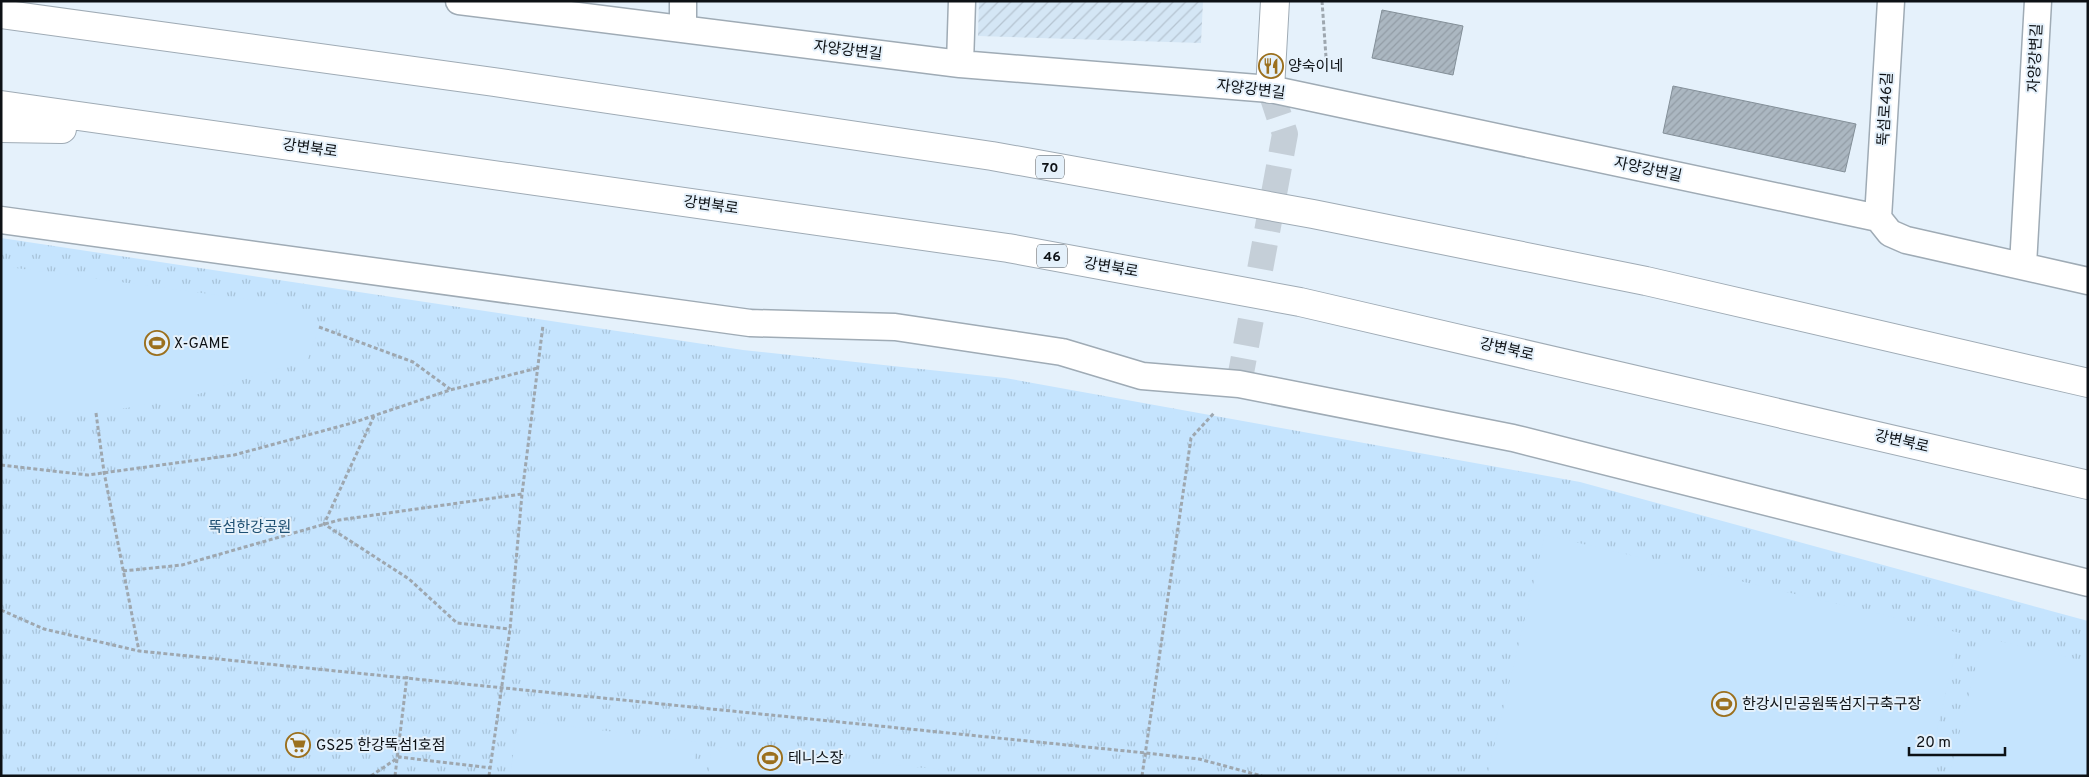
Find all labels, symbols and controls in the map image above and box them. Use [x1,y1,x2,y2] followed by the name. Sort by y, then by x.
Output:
[2025,23,2048,93] street label: 자양강변길
[812,38,883,65] street label: 자양강변길
[1258,53,1284,79] restaurant icon: 양숙이네
[1288,58,1343,77] place label: 양숙이네
[1875,72,1898,146] street label: 뚝섬로46길
[1215,77,1286,104] street label: 자양강변길
[281,136,338,163] street label: 강변북로
[1612,154,1683,187] street label: 자양강변길
[1036,156,1064,178] road number: 70
[682,193,739,220] street label: 강변북로
[1037,245,1067,268] road number: 46
[1082,254,1140,283] street label: 강변북로
[144,330,170,356] sports icon: X-GAME
[174,335,229,354] place label: X-GAME
[1478,335,1536,366] street label: 강변북로
[1873,427,1931,458] street label: 강변북로
[209,519,291,538] park label: 뚝섬한강공원
[1711,691,1737,717] sports icon: 한강시민공원뚝섬지구축구장
[1742,696,1922,715] place label: 한강시민공원뚝섬지구축구장
[1909,724,2005,756] scale bar
[285,732,311,758] supermarket icon: GS25 한강뚝섬1호점
[1916,734,1951,753] text: 20 m
[316,737,446,756] place label: GS25 한강뚝섬1호점
[757,745,783,771] sports icon: 테니스장
[788,750,843,769] place label: 테니스장

